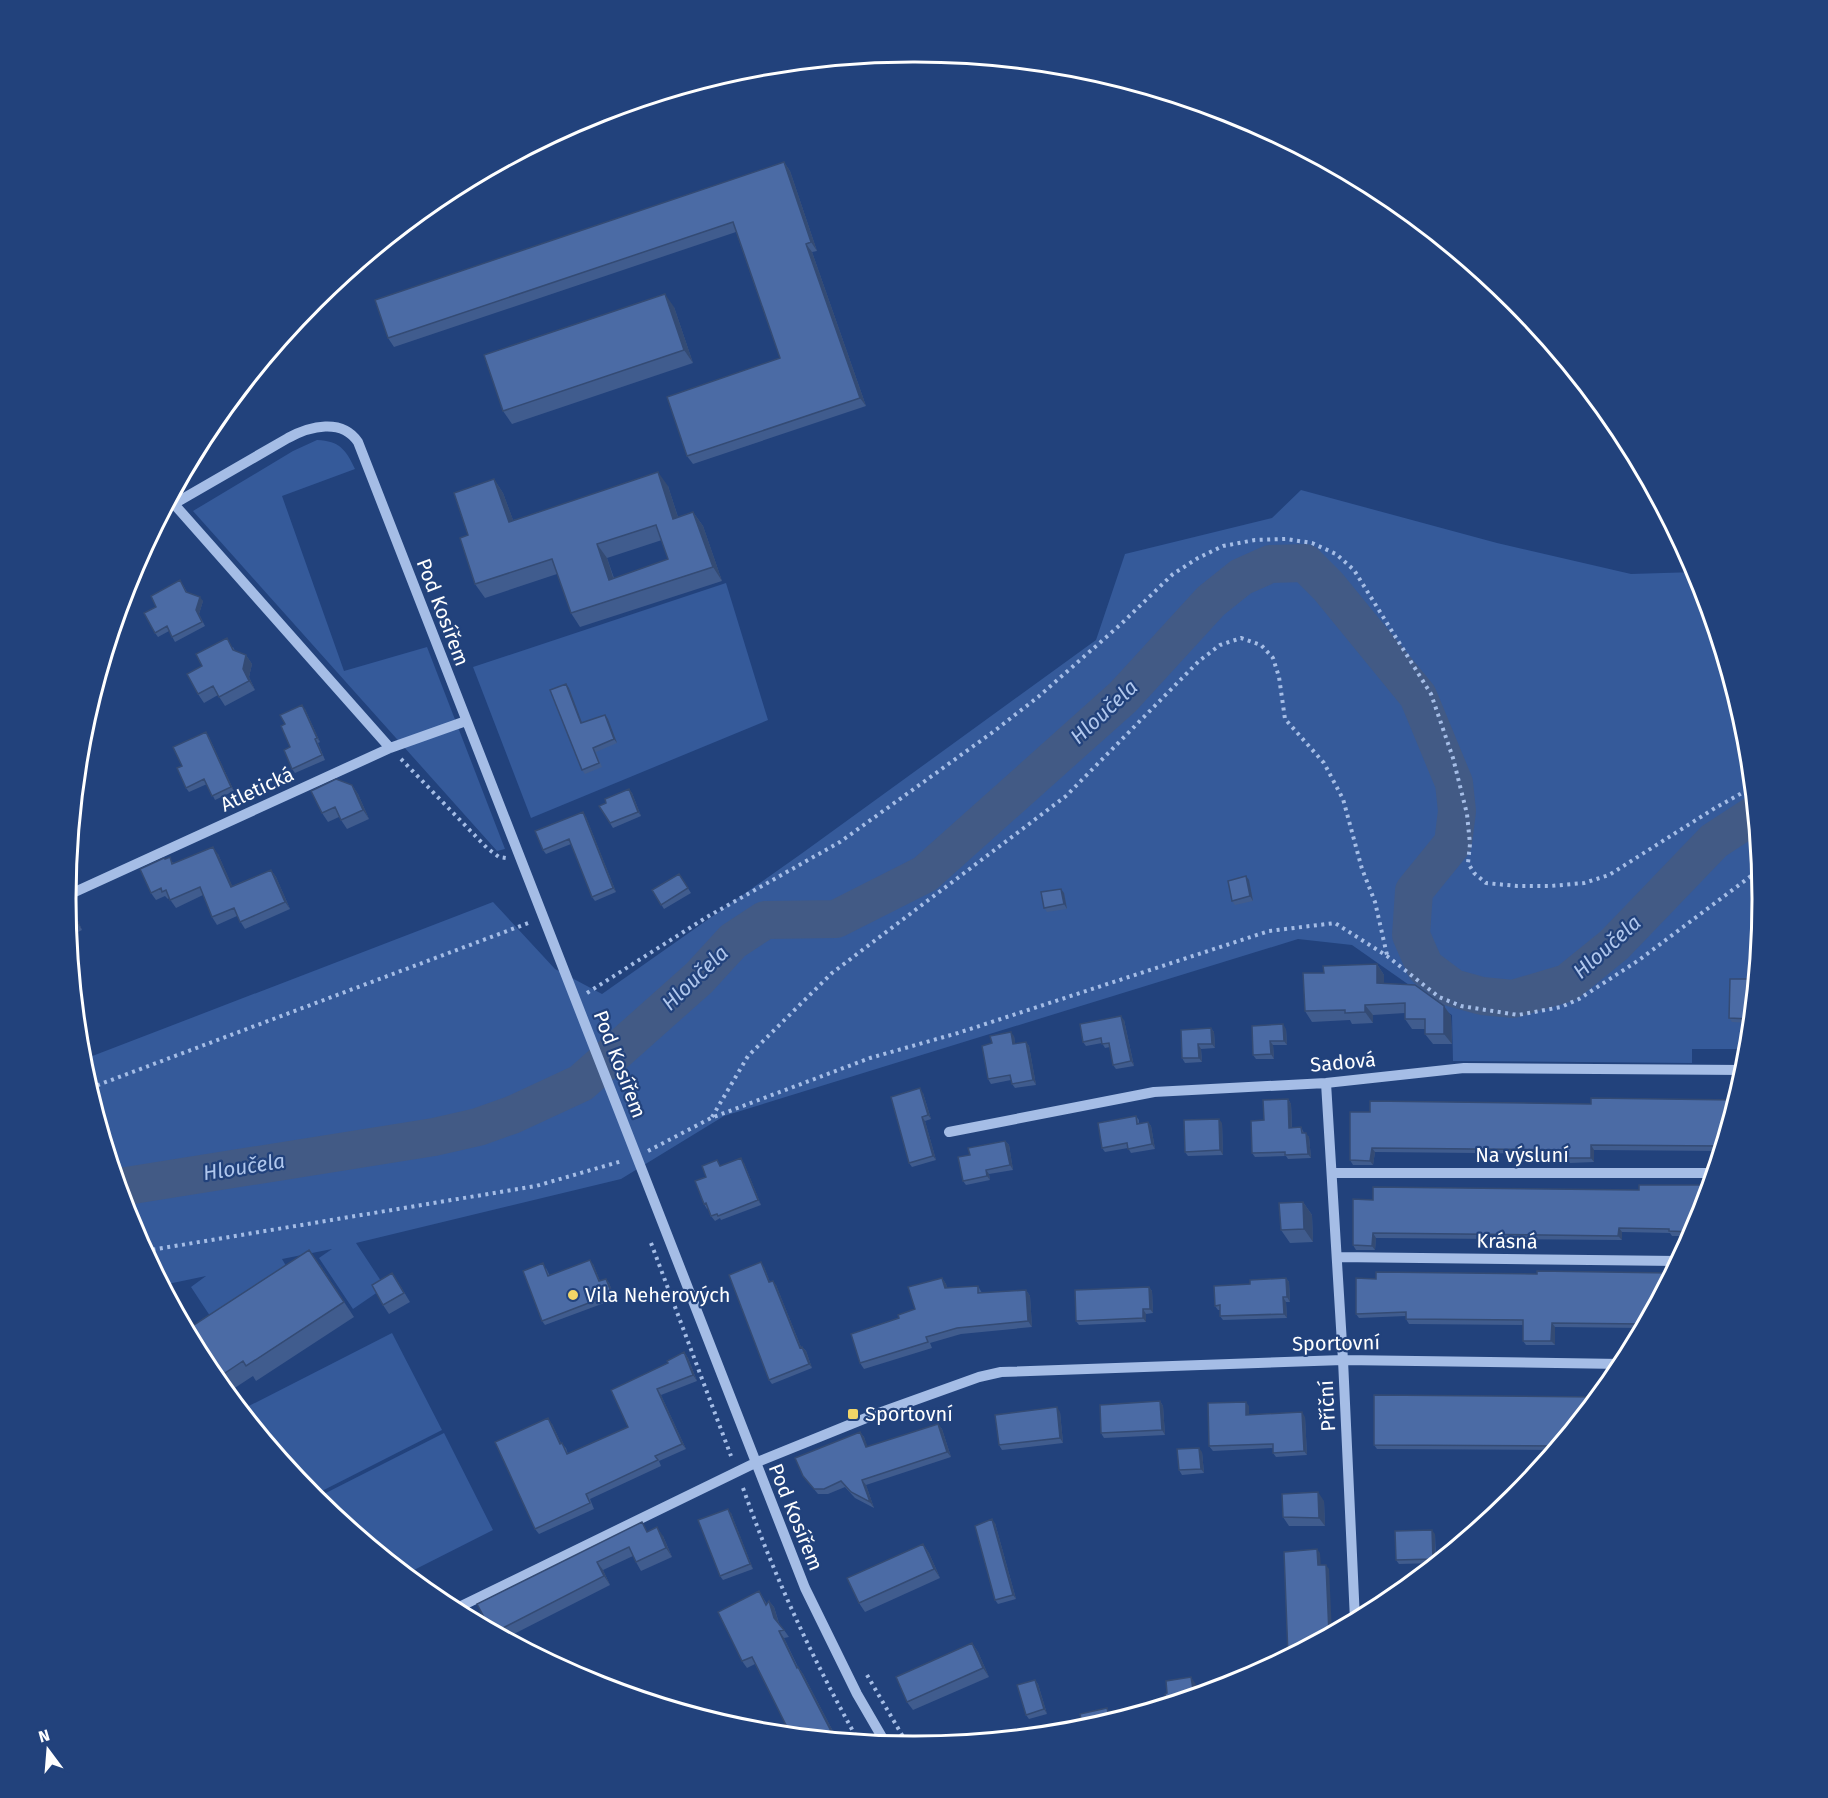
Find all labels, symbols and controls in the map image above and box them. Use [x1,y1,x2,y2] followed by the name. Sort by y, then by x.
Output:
[411,555,475,669] street label: Pod Kosířem
[1065,674,1143,750] water label: Hloučela
[216,762,298,816] street label: Atletická
[1568,910,1646,984] water label: Hloučela
[656,940,734,1016] water label: Hloučela
[588,1007,652,1121] street label: Pod Kosířem
[1309,1047,1377,1077] street label: Sadová
[1475,1143,1569,1167] street label: Na výsluní
[201,1148,287,1186] water label: Hloučela
[1476,1228,1538,1254] street label: Krásná
[585,1283,730,1307] place label: Vila Neherových
[566,1288,580,1302] marker: Vila Neherových
[1292,1330,1381,1356] street label: Sportovní
[1314,1379,1340,1432] street label: Příční
[865,1402,953,1426] place label: Sportovní
[846,1407,860,1421] marker: Sportovní
[764,1460,828,1574] street label: Pod Kosířem
[18,1720,78,1780] north arrow
[36,1725,52,1747] text: N

